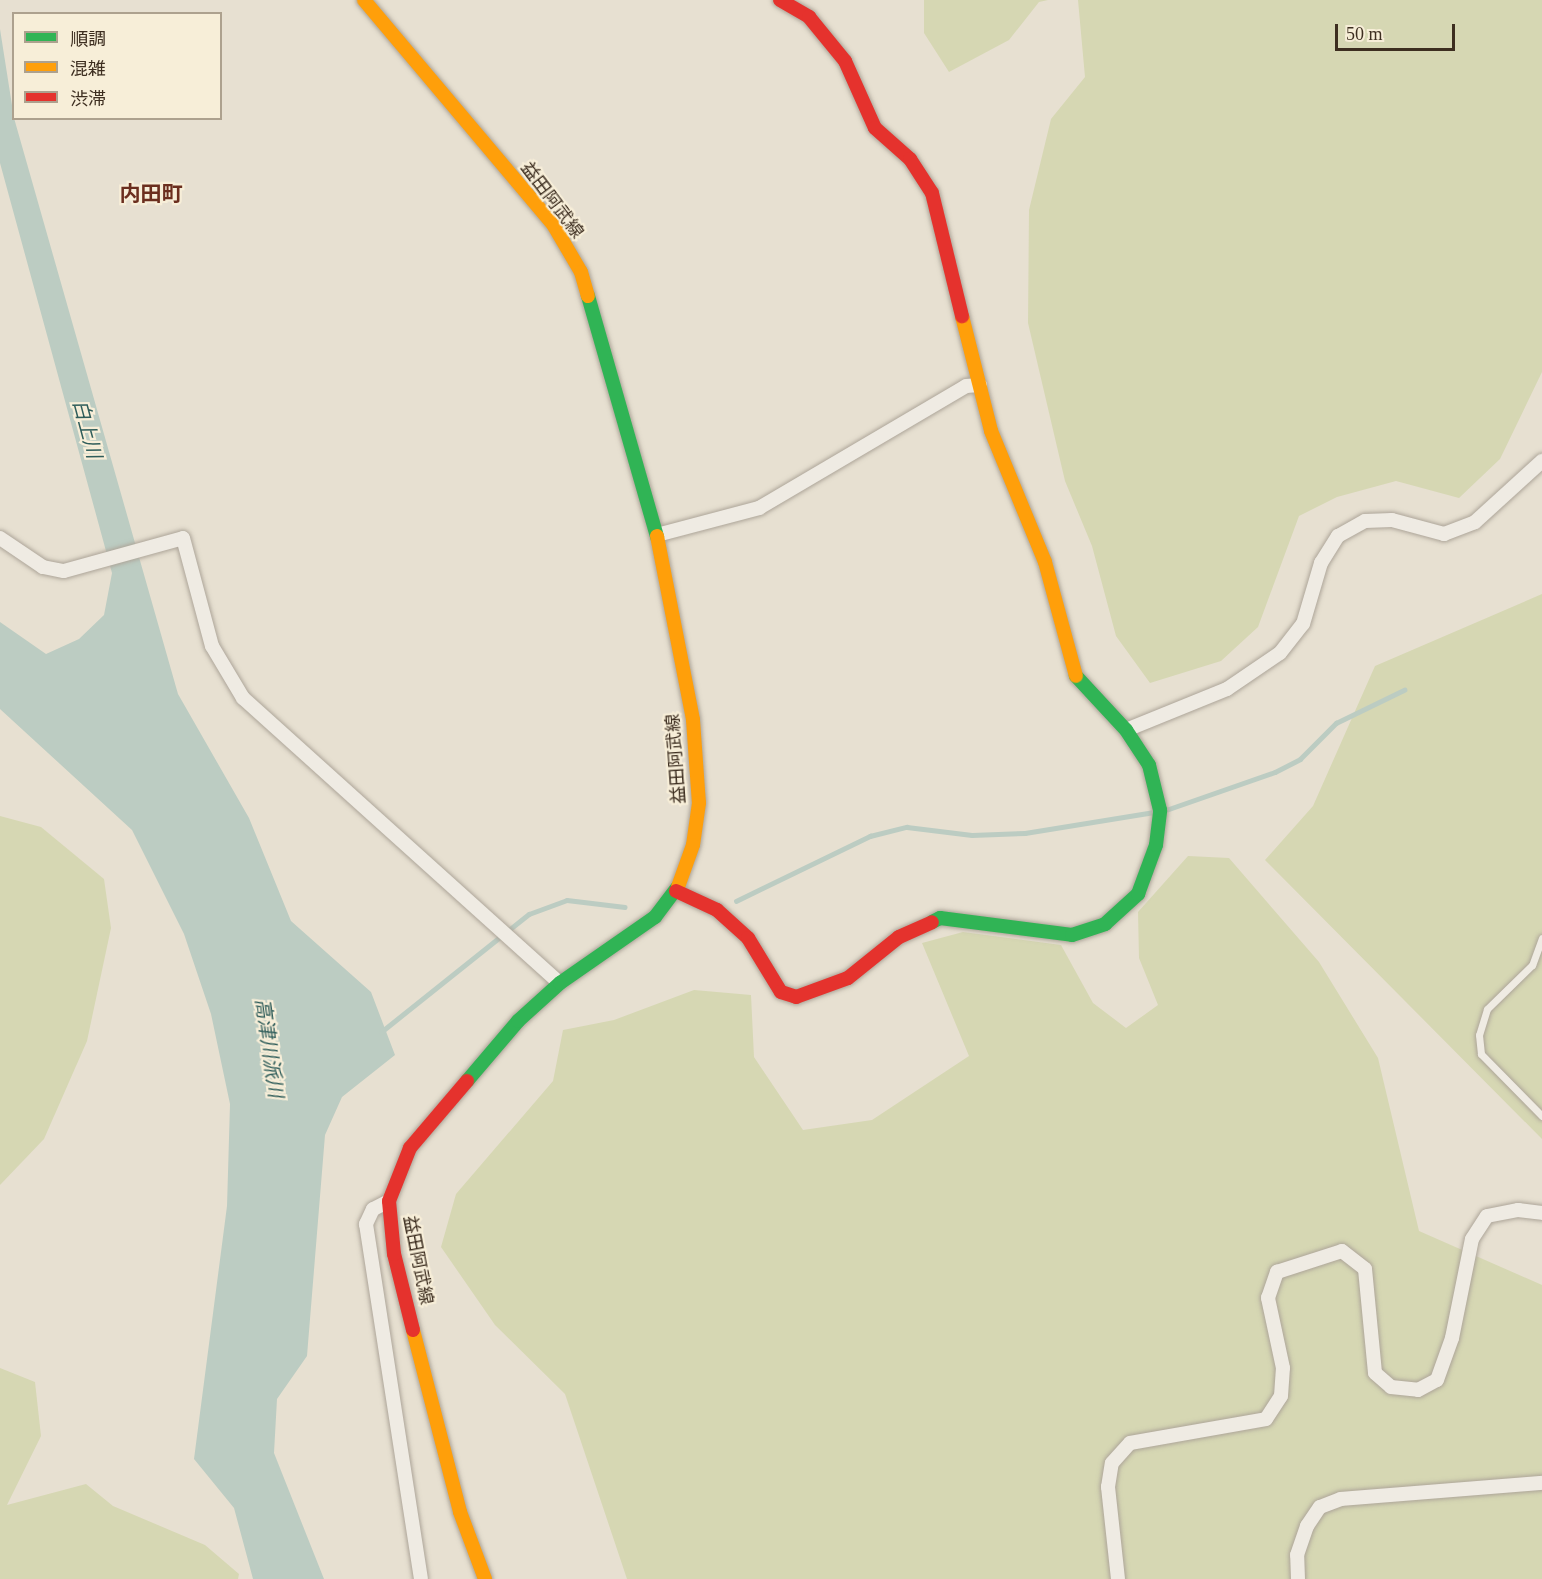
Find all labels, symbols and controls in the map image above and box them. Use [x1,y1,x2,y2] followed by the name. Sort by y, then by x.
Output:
[12,12,222,120] legend
[1338,12,1458,50] scale bar
[1346,24,1383,44] text: 50 m
[70,29,106,49] text: 順調
[70,59,106,79] text: 混雑
[70,89,106,109] text: 渋滞
[516,158,588,242] street label: 益田阿武線
[120,181,182,207] district label: 内田町
[68,397,106,461] water label: 白上川
[662,713,690,805] street label: 益田阿武線
[250,997,288,1099] water label: 高津川派川
[399,1214,437,1306] street label: 益田阿武線

